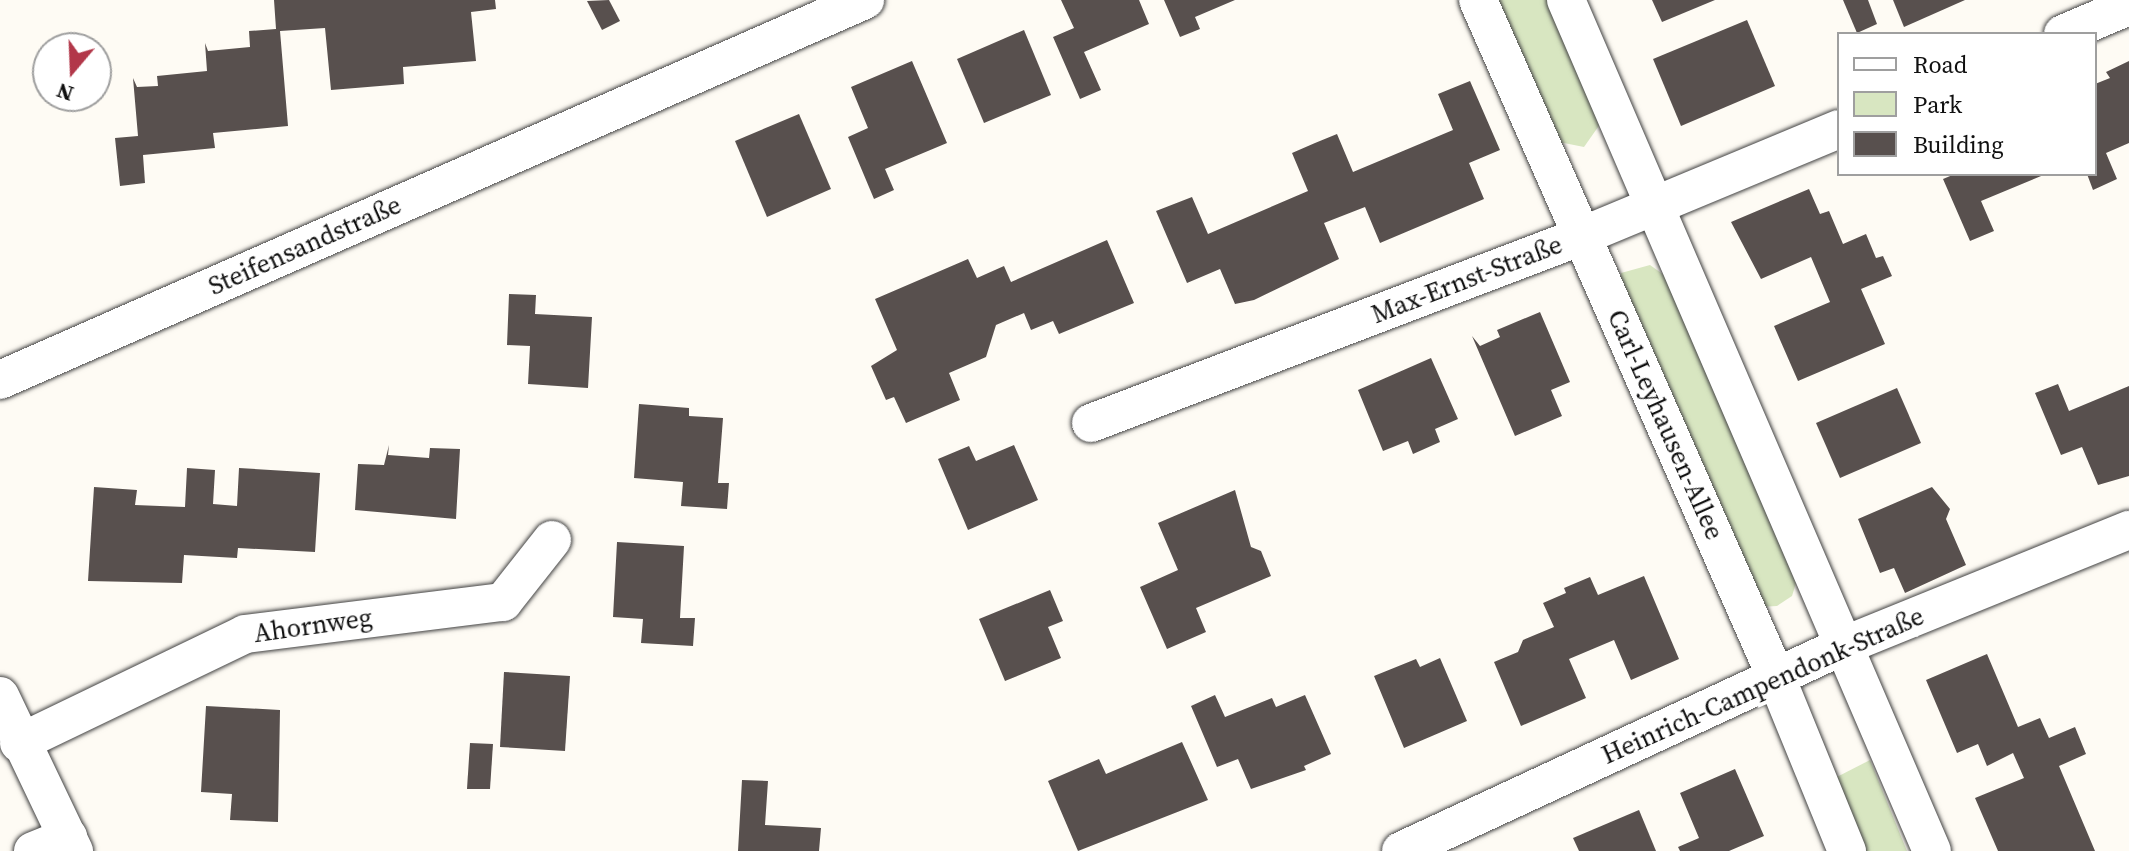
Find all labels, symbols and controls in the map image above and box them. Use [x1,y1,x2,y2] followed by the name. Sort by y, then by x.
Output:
[32,32,112,112] north arrow
[1837,32,2097,176] legend
[1913,48,1967,81] text: Road
[52,76,77,110] text: N
[1913,88,1962,121] text: Park
[1913,128,2004,161] text: Building
[204,190,406,302] street label: Steifensandstraße
[1367,229,1567,331] street label: Max-Ernst-Straße
[1600,305,1730,545] street label: Carl-Leyhausen-Allee
[1597,601,1929,771] street label: Heinrich-Campendonk-Straße
[252,602,374,650] street label: Ahornweg

